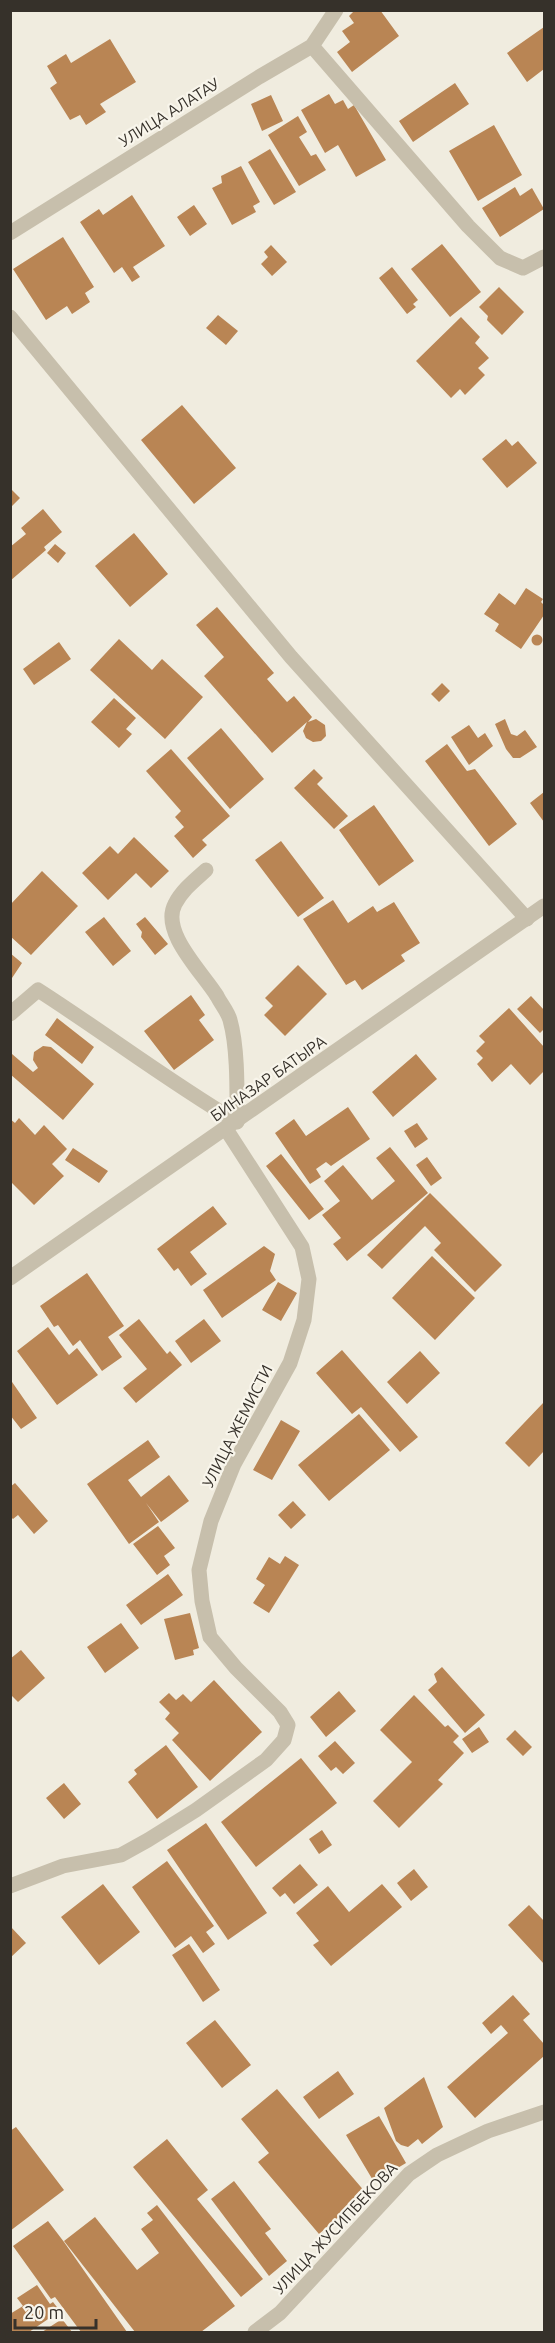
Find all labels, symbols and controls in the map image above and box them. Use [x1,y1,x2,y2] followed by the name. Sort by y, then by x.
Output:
[116,74,222,150] street label: УЛИЦА АЛАТАУ
[207,1031,330,1125] street label: БИНАЗАР БАТЫРА
[198,1362,276,1490] street label: УЛИЦА ЖЕМИСТИ
[269,2158,401,2297] street label: УЛИЦА ЖУСИПБЕКОВА
[15,2292,96,2330] scale bar
[24,2302,64,2322] text: 20 m

